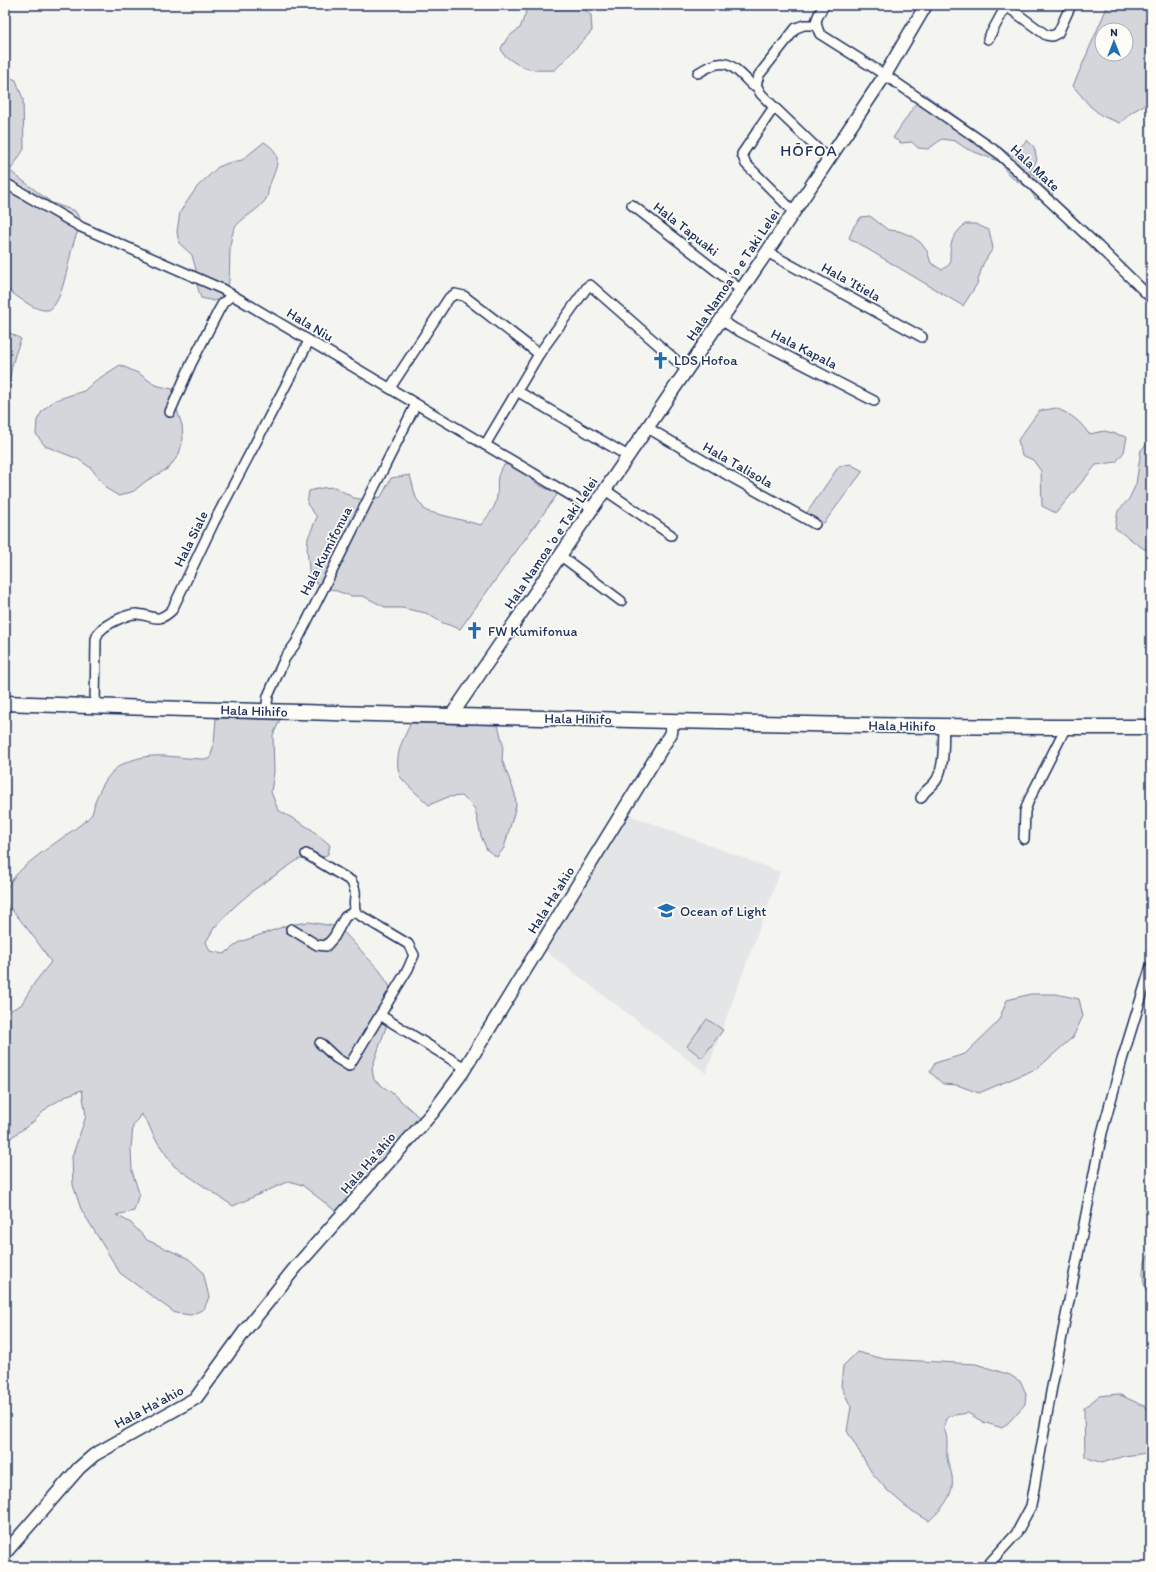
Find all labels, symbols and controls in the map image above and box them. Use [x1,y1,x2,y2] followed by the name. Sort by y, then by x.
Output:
[1094,22,1134,62] north arrow
[1110,26,1118,39] text: N
[780,141,838,160] district label: HŌFOA
[1007,141,1064,195] street label: Hala Mate
[650,198,722,260] street label: Hala Tapuaki
[682,206,784,344] street label: Hala Namoa 'o e Taki Lelei
[818,259,884,305] street label: Hala 'Itiela
[283,304,337,346] street label: Hala Niu
[768,325,840,373] street label: Hala Kapala
[651,350,671,370] church icon: LDS Hofoa
[674,352,738,369] place label: LDS Hofoa
[700,438,777,492] street label: Hala Talisola
[500,474,602,612] street label: Hala Namoa 'o e Taki Lelei
[296,503,356,598] street label: Hala Kumifonua
[170,508,212,570] street label: Hala Siale
[465,621,485,641] church icon: FW Kumifonua
[488,623,577,640] place label: FW Kumifonua
[220,701,288,721] street label: Hala Hihifo
[544,710,612,728] street label: Hala Hihifo
[868,717,936,735] street label: Hala Hihifo
[524,863,578,937] street label: Hala Ha'ahio
[657,901,677,921] school or university icon: Ocean of Light
[680,903,767,920] place label: Ocean of Light
[337,1129,399,1197] street label: Hala Ha'ahio
[111,1382,187,1432] street label: Hala Ha'ahio

